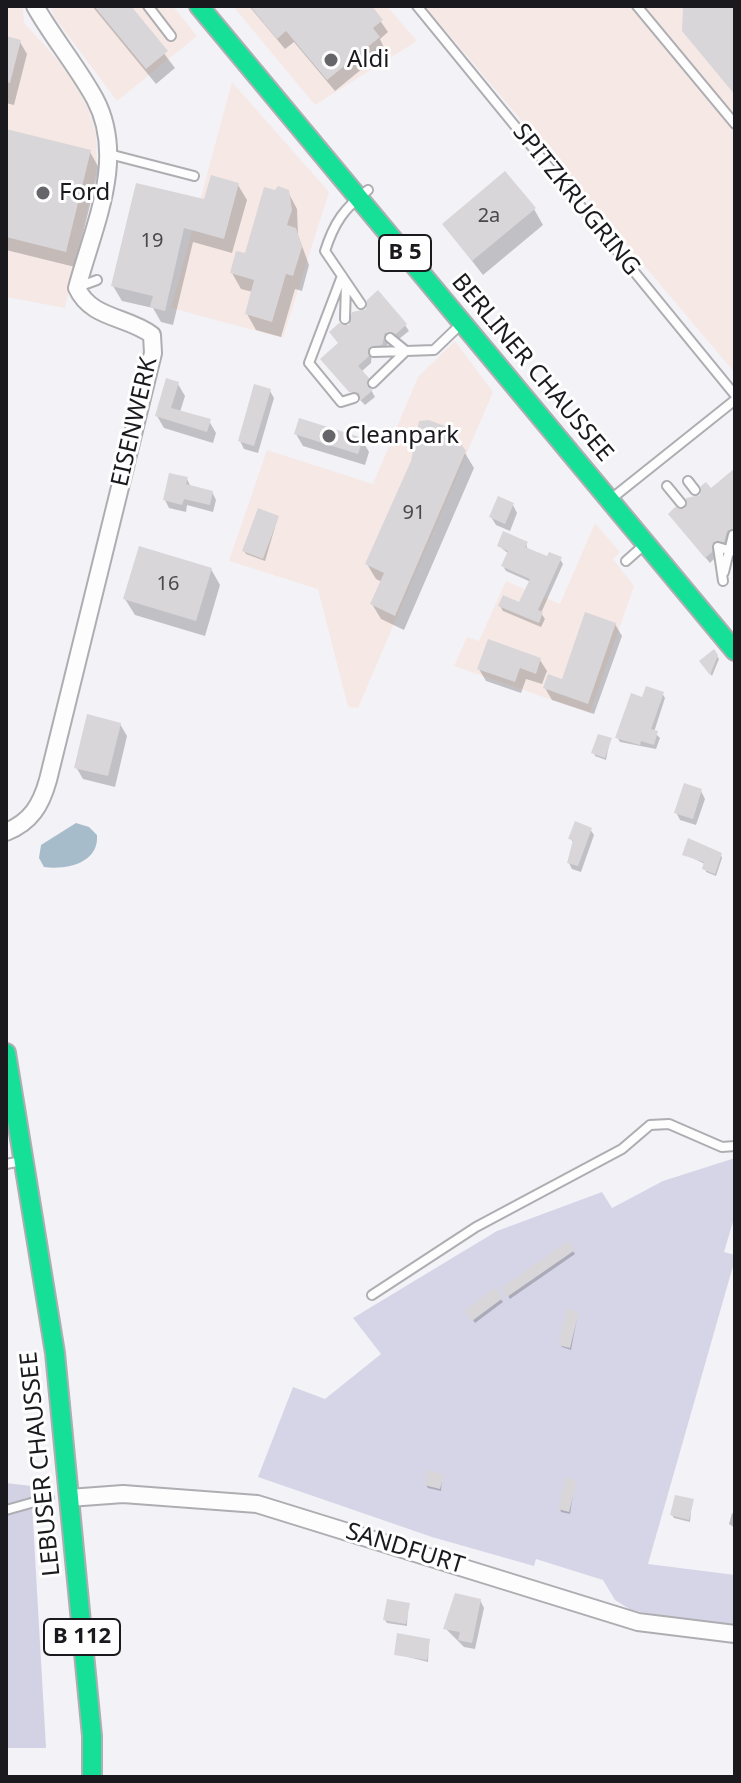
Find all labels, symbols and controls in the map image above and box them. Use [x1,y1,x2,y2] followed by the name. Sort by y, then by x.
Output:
[347,46,389,74] place label: Aldi
[322,51,340,69] marker: Aldi
[506,118,646,282] street label: SPITZKRUGRING
[59,179,110,207] place label: Ford
[34,184,52,202] marker: Ford
[478,204,500,228] house number: 2a
[141,229,163,253] house number: 19
[379,235,431,271] road number: B 5
[445,268,619,468] street label: BERLINER CHAUSSEE
[106,355,164,489] street label: EISENWERK
[345,422,459,450] place label: Cleanpark
[320,427,338,445] marker: Cleanpark
[403,501,425,525] house number: 91
[157,572,179,596] house number: 16
[15,1350,67,1578] street label: LEBUSER CHAUSSEE
[342,1517,468,1581] street label: SANDFURT
[44,1619,120,1655] road number: B 112

